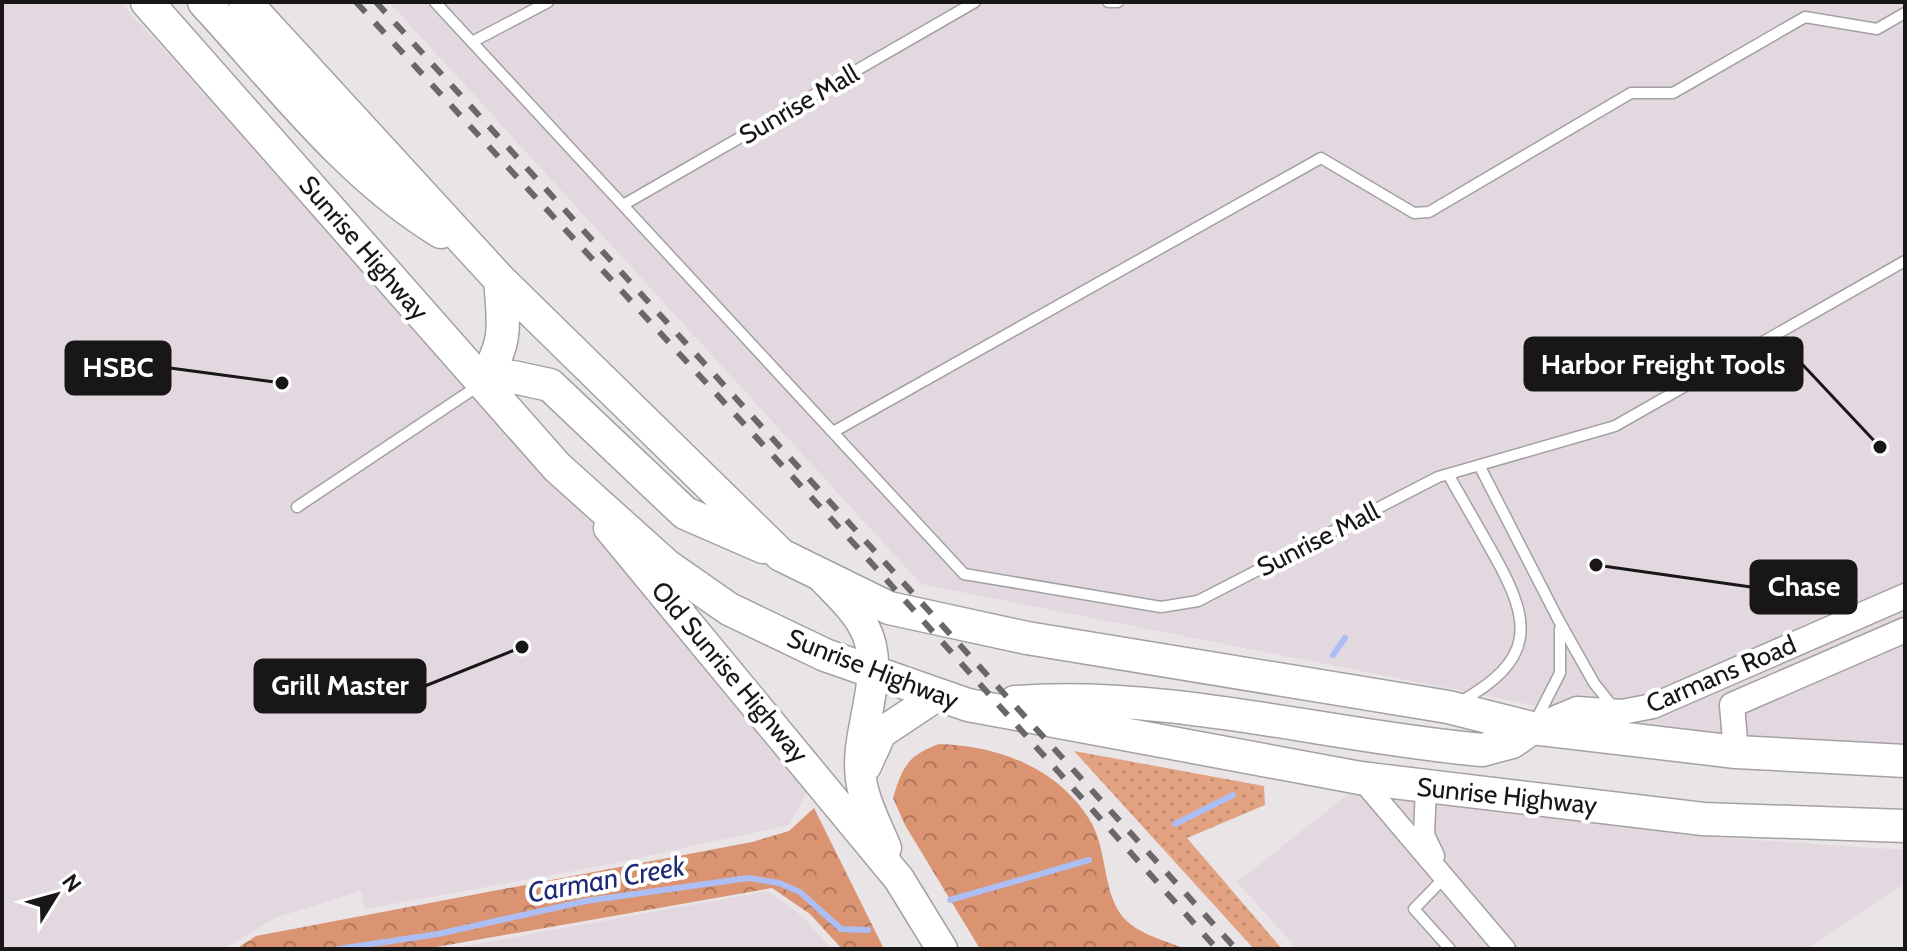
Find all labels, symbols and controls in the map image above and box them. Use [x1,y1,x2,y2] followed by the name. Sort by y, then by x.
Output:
[734,57,864,151] street label: Sunrise Mall
[293,169,435,327] street label: Sunrise Highway
[1525,338,1802,390] callout: Harbor Freight Tools
[66,342,170,394] callout: HSBC
[1541,347,1785,381] text: Harbor Freight Tools
[82,350,154,384] text: HSBC
[1252,495,1384,583] street label: Sunrise Mall
[1751,561,1856,613] callout: Chase
[1768,569,1840,603] text: Chase
[645,575,815,769] street label: Old Sunrise Highway
[783,622,963,716] street label: Sunrise Highway
[1641,628,1801,720] street label: Carmans Road
[255,660,425,712] callout: Grill Master
[271,668,410,702] text: Grill Master
[1415,771,1599,821] street label: Sunrise Highway
[525,848,688,910] water label: Carman Creek
[16,855,96,935] north arrow
[56,869,87,898] text: N

